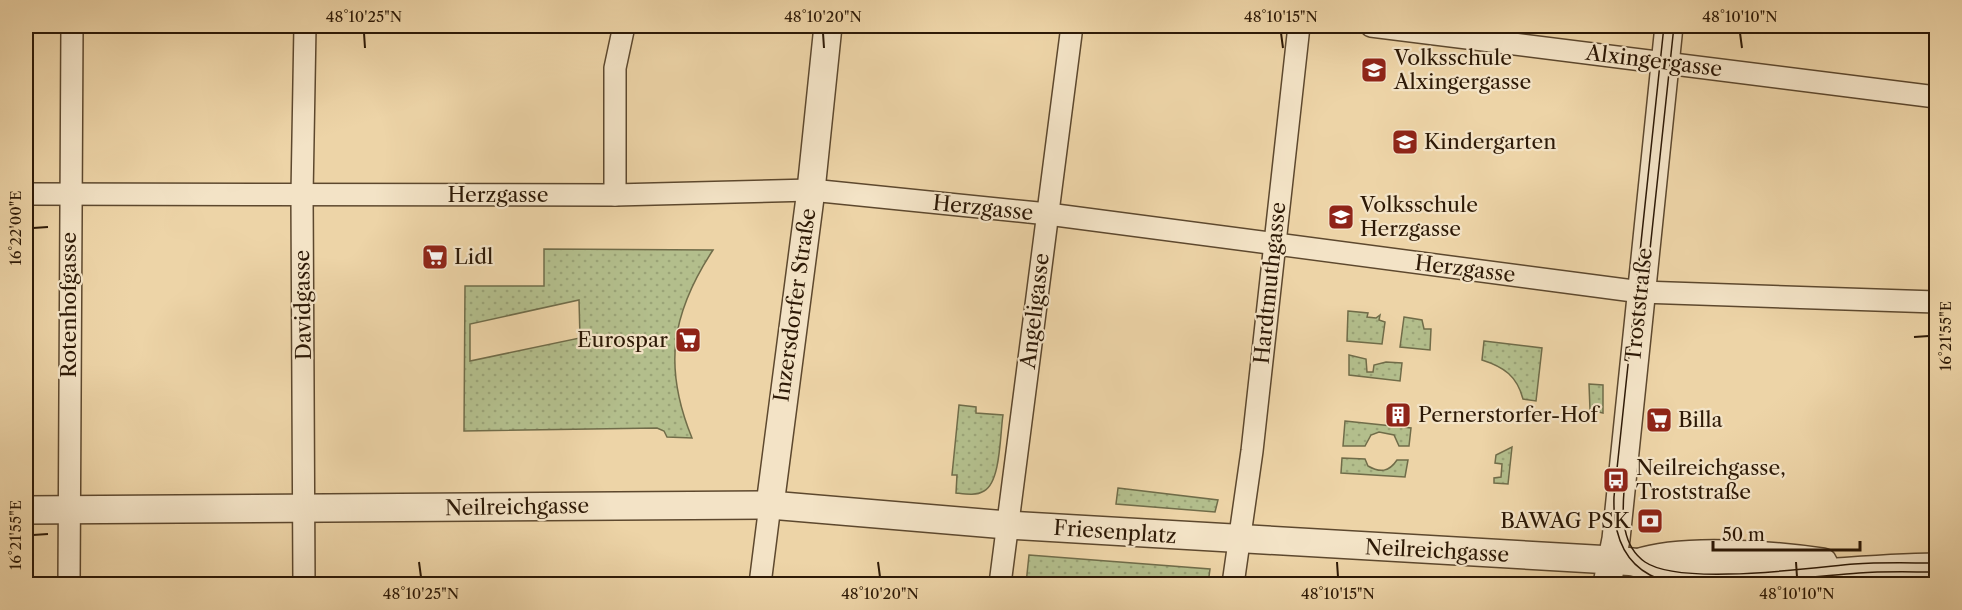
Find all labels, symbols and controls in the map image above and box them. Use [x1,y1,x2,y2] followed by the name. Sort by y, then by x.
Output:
[326,7,402,26] text: 48°10'25"N
[784,7,862,26] text: 48°10'20"N
[1244,7,1318,26] text: 48°10'15"N
[1702,7,1778,26] text: 48°10'10"N
[1583,40,1724,81] street label: Alxingergasse
[1393,45,1531,94] place label: Volksschule Alxingergasse
[1359,55,1389,85] school or university icon: Volksschule Alxingergasse
[1390,127,1420,157] school or university icon: Kindergarten
[1424,129,1556,154] place label: Kindergarten
[447,182,549,207] street label: Herzgasse
[6,190,25,266] text: 16°22'00"E
[931,190,1035,225] street label: Herzgasse
[1359,192,1478,241] place label: Volksschule Herzgasse
[1249,201,1290,365] street label: Hardtmuthgasse
[1326,202,1356,232] school or university icon: Volksschule Herzgasse
[769,206,820,403] street label: Inzersdorfer Straße
[56,232,81,378] street label: Rotenhofgasse
[420,242,450,272] supermarket icon: Lidl
[454,244,493,269] place label: Lidl
[1620,246,1657,363] street label: Troststraße
[289,250,316,360] street label: Davidgasse
[1413,250,1517,287] street label: Herzgasse
[1015,252,1054,371] street label: Angeligasse
[1936,301,1955,371] text: 16°21'55"E
[673,325,703,355] supermarket icon: Eurospar
[577,327,668,352] place label: Eurospar
[1383,400,1413,430] building icon: Pernerstorfer-Hof
[1418,402,1601,427] place label: Pernerstorfer-Hof
[1644,405,1674,435] supermarket icon: Billa
[1678,407,1723,432] place label: Billa
[1636,455,1786,504] place label: Neilreichgasse, Troststraße
[1601,465,1631,495] bus stop icon: Neilreichgasse, Troststraße
[445,493,589,520] street label: Neilreichgasse
[6,500,25,570] text: 16°21'55"E
[1635,506,1665,536] bank icon: BAWAG PSK
[1500,508,1631,533] place label: BAWAG PSK
[1713,514,1860,552] scale bar
[1053,515,1177,548] street label: Friesenplatz
[1722,524,1765,546] text: 50 m
[1364,534,1510,567] street label: Neilreichgasse
[383,584,459,603] text: 48°10'25"N
[841,584,919,603] text: 48°10'20"N
[1301,584,1375,603] text: 48°10'15"N
[1759,584,1835,603] text: 48°10'10"N

